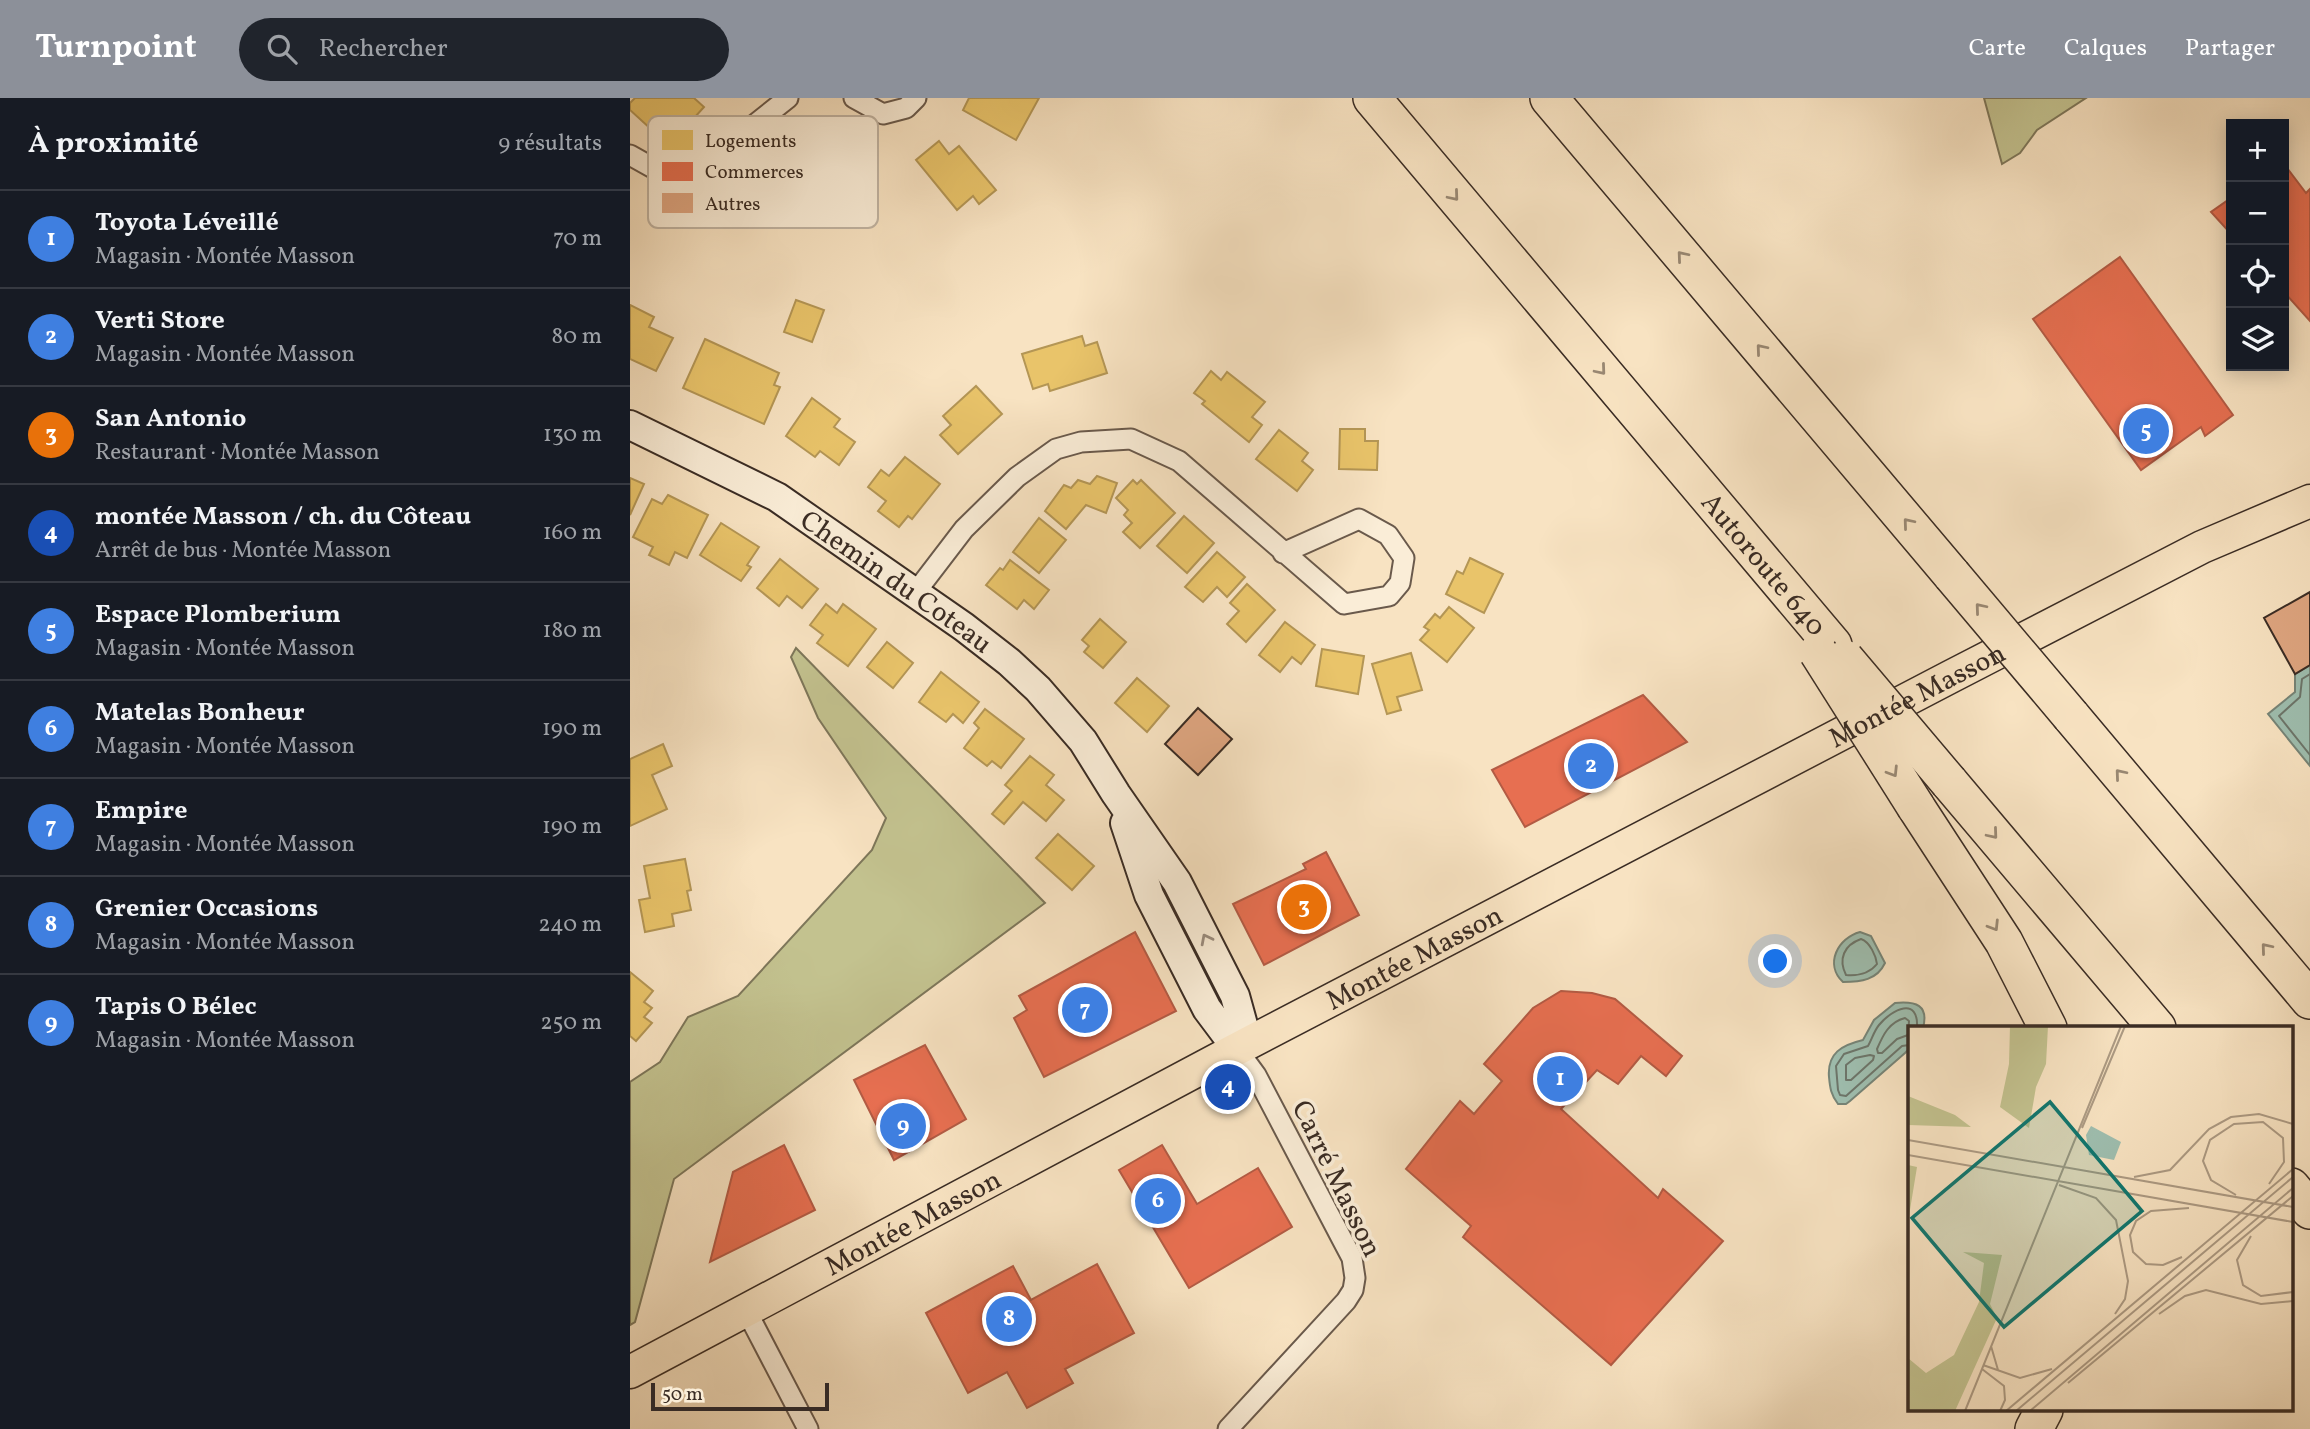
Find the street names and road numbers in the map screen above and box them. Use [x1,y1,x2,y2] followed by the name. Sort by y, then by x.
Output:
[1691,485,1834,645] street label: Autoroute 640
[791,502,1000,664] street label: Chemin du Coteau
[1822,635,2013,759] street label: Montée Masson
[1320,897,1510,1021] street label: Montée Masson
[1281,1094,1391,1264] street label: Carré Masson
[819,1161,1009,1287] street label: Montée Masson

